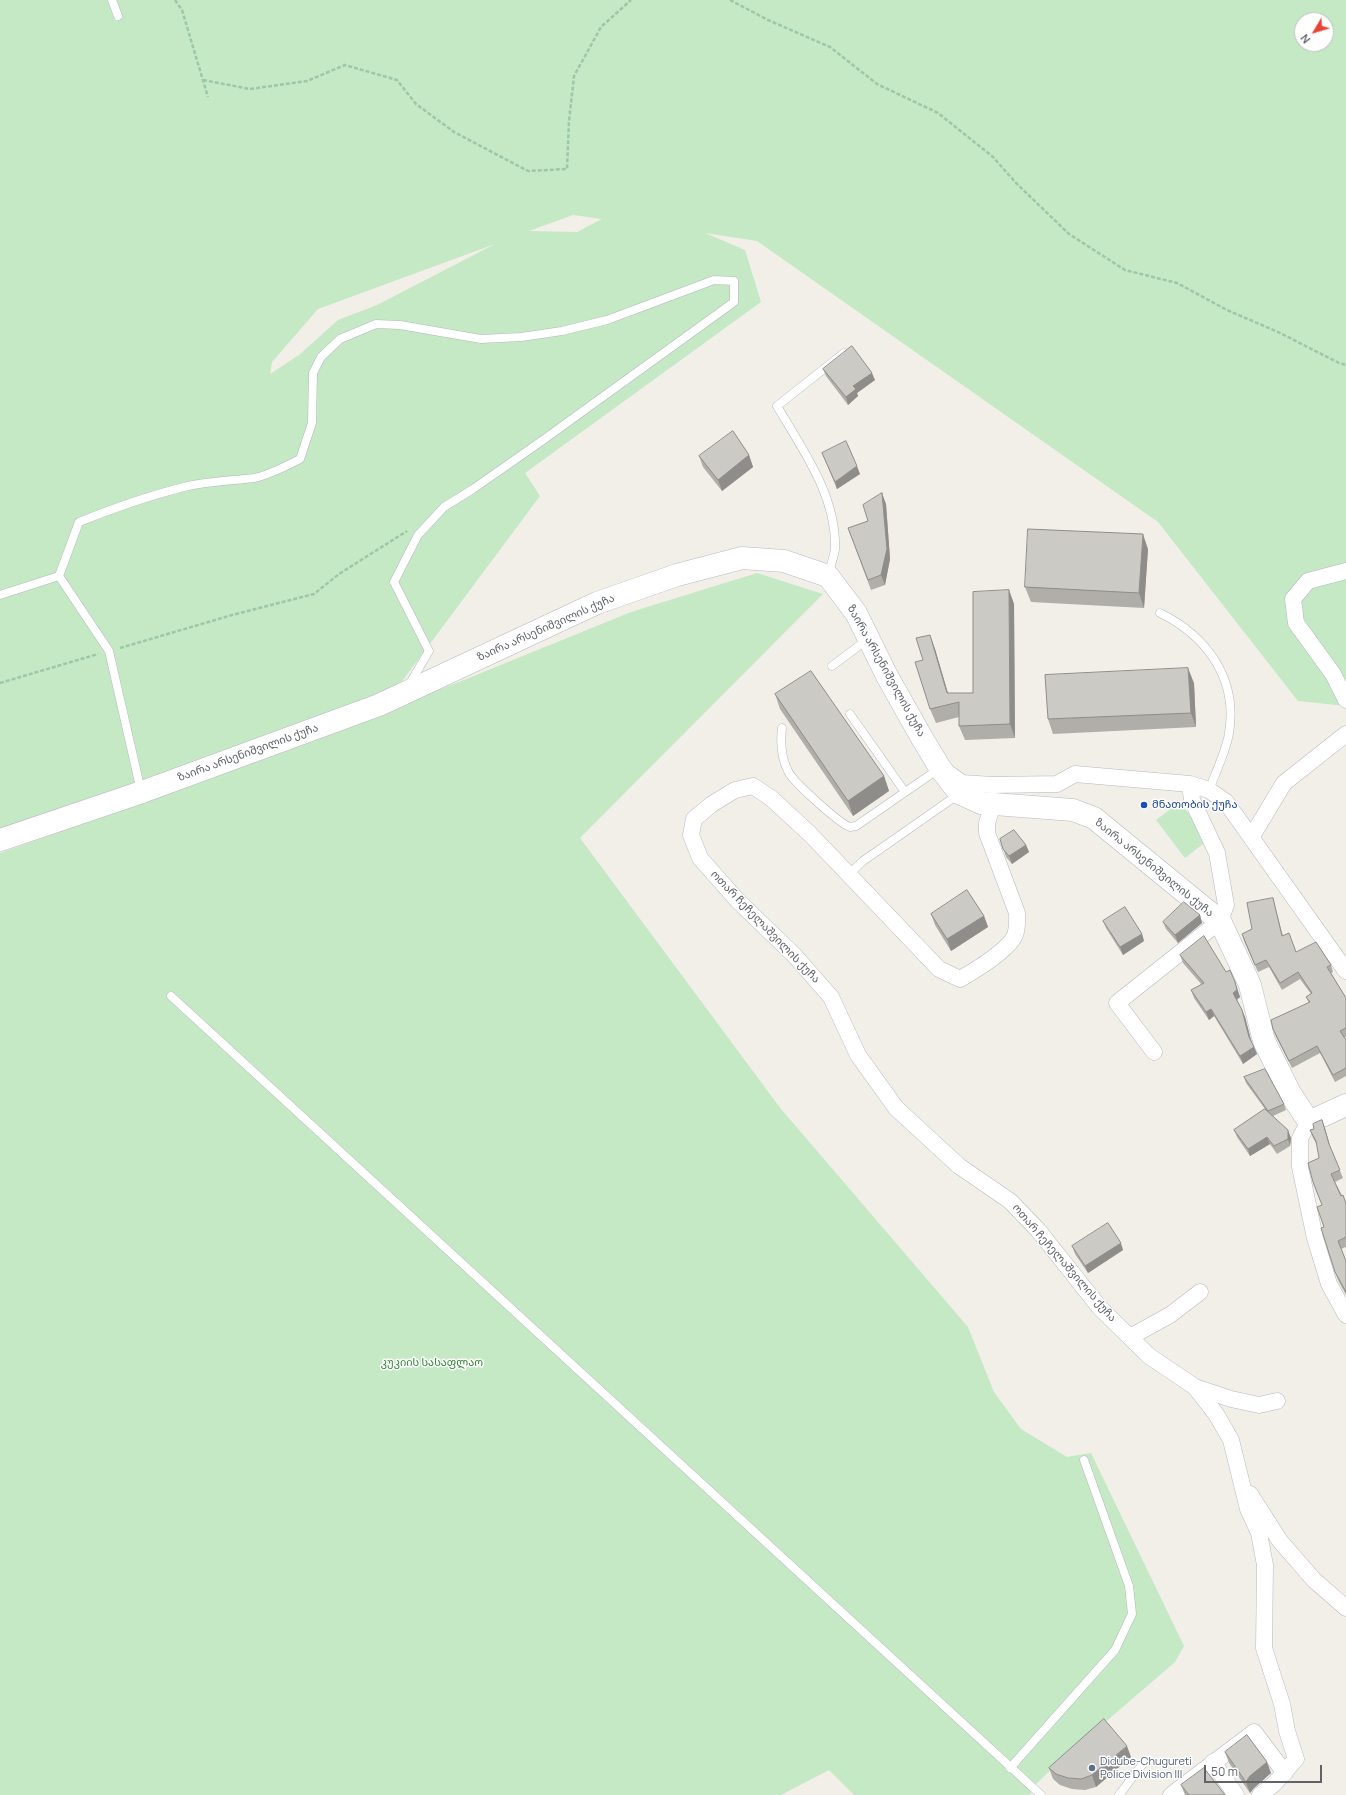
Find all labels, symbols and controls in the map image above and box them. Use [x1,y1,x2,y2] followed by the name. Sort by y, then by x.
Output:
[1294,12,1334,52] north arrow
[1297,31,1313,47] text: N
[475,592,617,664] street label: ზაირა არსენიშვილის ქუჩა
[844,603,928,739] street label: ზაირა არსენიშვილის ქუჩა
[176,721,320,785] street label: ზაირა არსენიშვილის ქუჩა
[1152,798,1237,812] place label: მნათობის ქუჩა
[1139,800,1149,810] marker: მნათობის ქუჩა
[1092,816,1216,920] street label: ზაირა არსენიშვილის ქუჩა
[708,868,822,986] street label: ოთარ ჩეჩელაშვილის ქუჩა
[1009,1201,1119,1325] street label: ოთარ ჩეჩელაშვილის ქუჩა
[381,1356,483,1370] park label: კუკიის სასაფლაო
[1100,1755,1192,1781] place label: Didube-Chugureti Police Division III
[1206,1757,1324,1783] scale bar
[1087,1763,1097,1773] marker: Didube-Chugureti Police Division III
[1211,1763,1238,1780] text: 50 m

